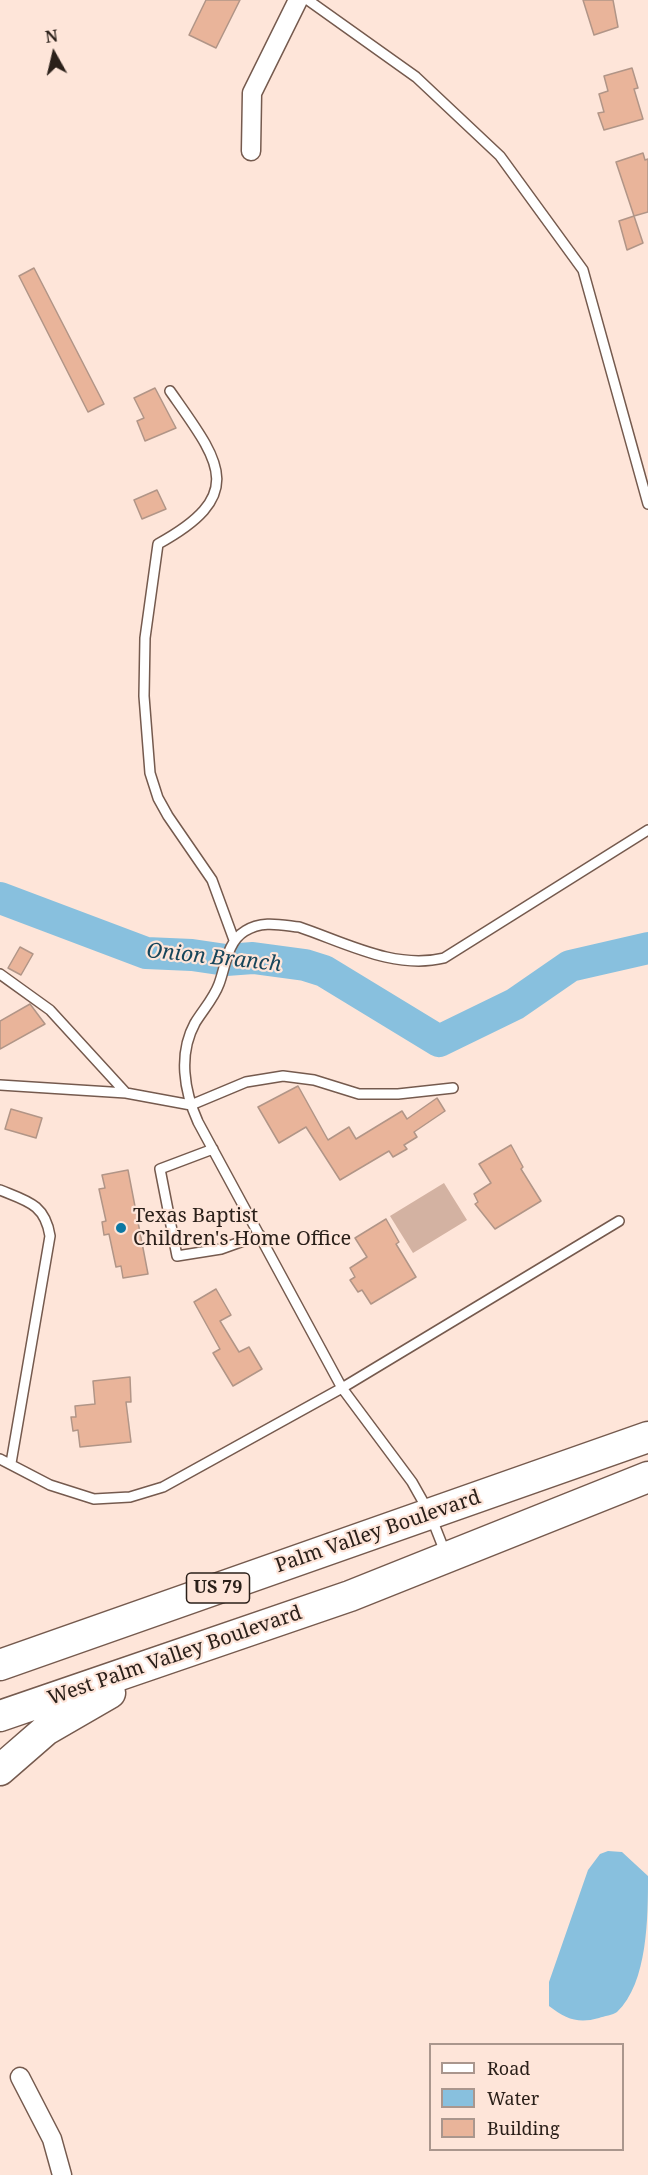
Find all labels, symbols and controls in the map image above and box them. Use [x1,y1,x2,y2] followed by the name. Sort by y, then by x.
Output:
[24,24,84,84] north arrow
[44,24,59,48] text: N
[145,938,283,978] water label: Onion Branch
[133,1204,351,1251] place label: Texas Baptist Children's Home Office
[114,1221,128,1235] marker: Texas Baptist Children's Home Office
[272,1486,484,1578] street label: Palm Valley Boulevard
[186,1573,250,1603] road number: US 79
[45,1601,305,1711] street label: West Palm Valley Boulevard
[429,2043,624,2151] legend
[487,2056,530,2080] text: Road
[487,2086,539,2110] text: Water
[487,2116,560,2140] text: Building

